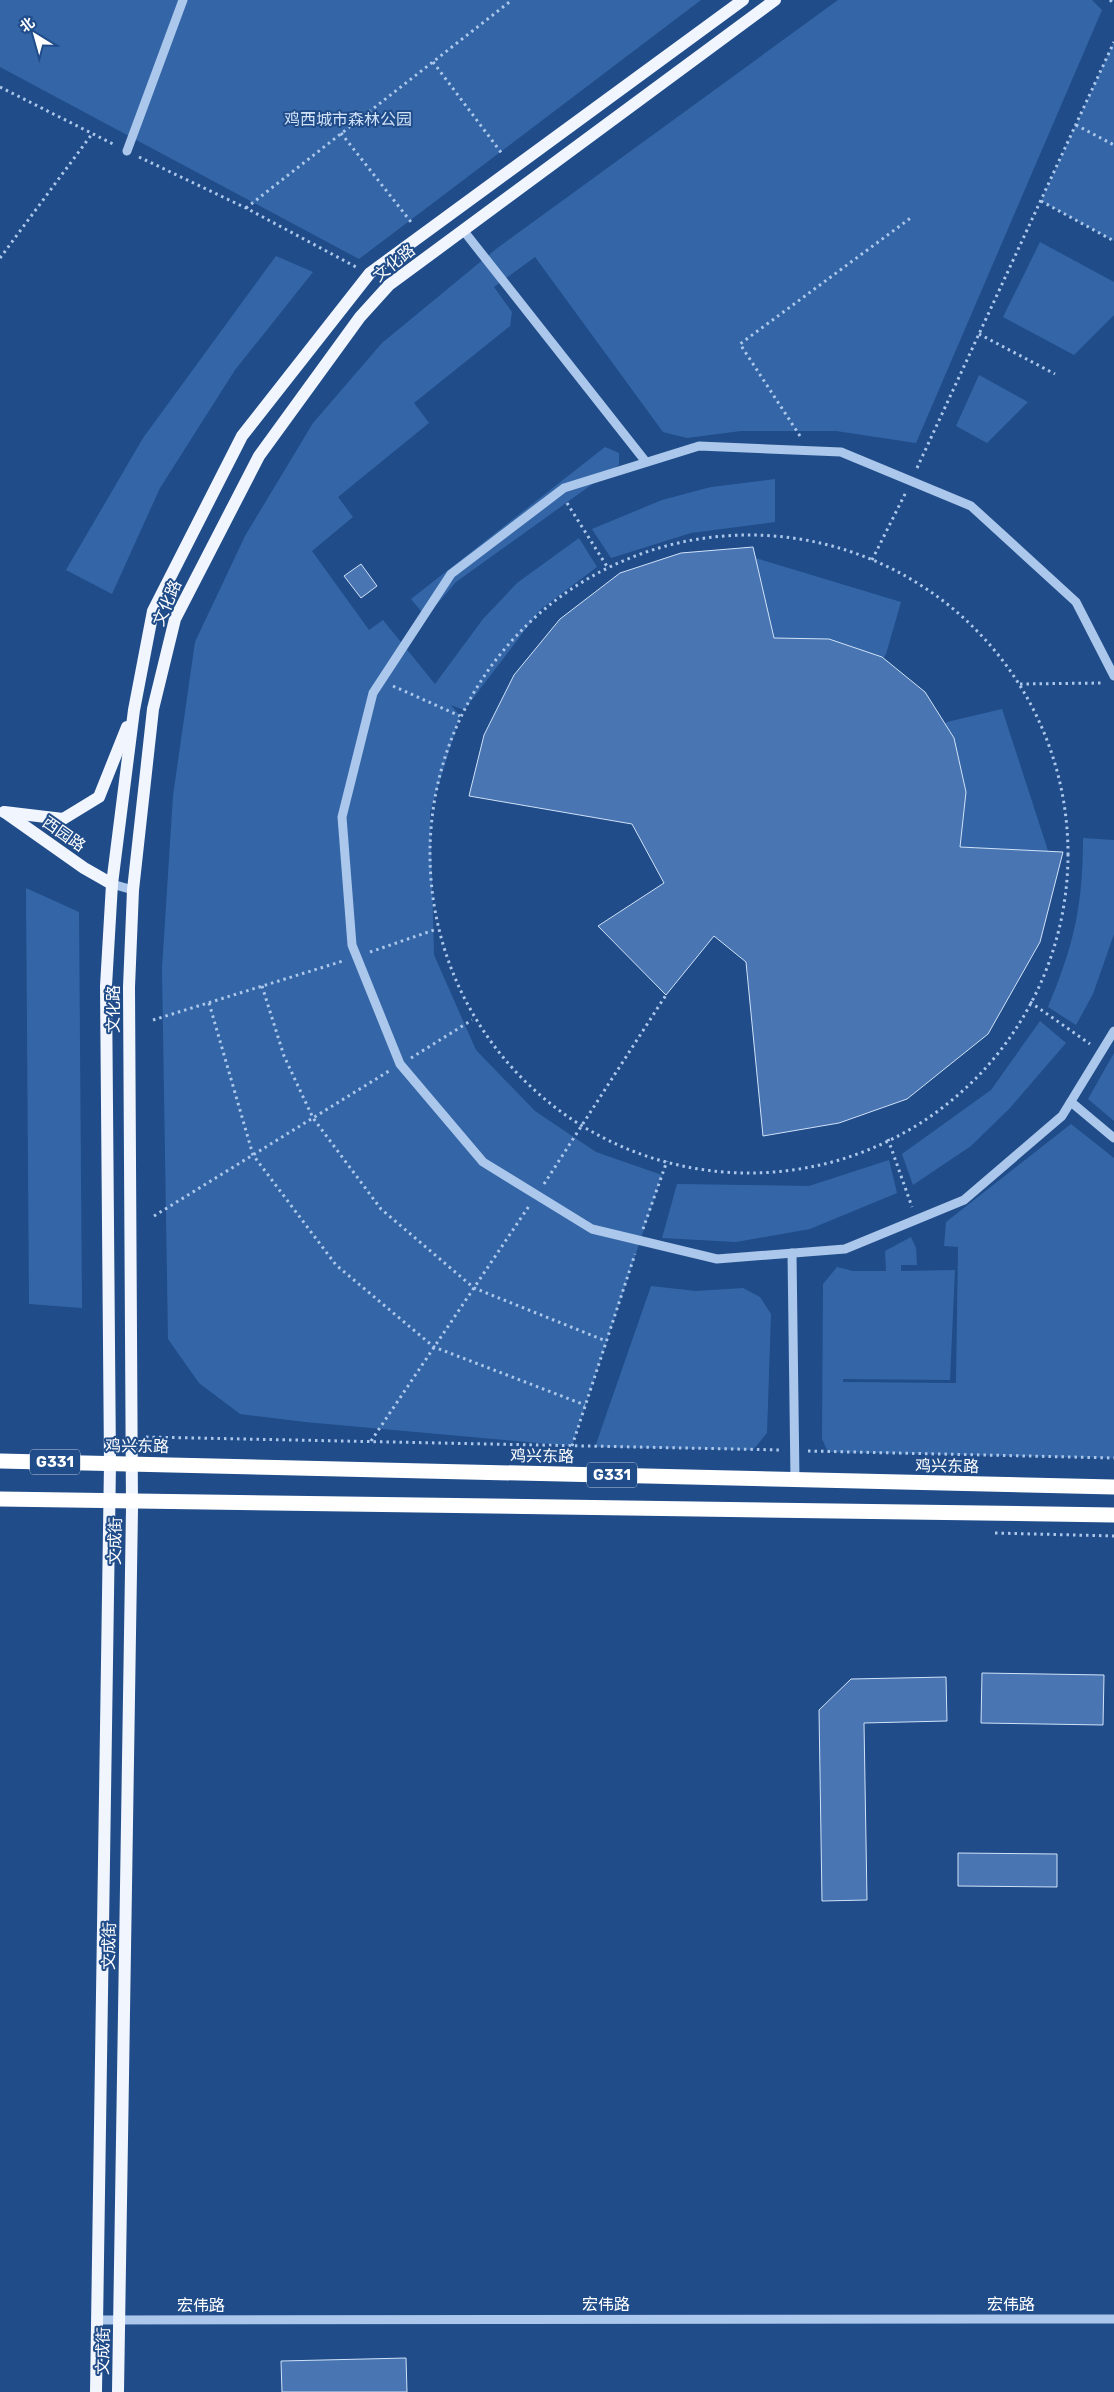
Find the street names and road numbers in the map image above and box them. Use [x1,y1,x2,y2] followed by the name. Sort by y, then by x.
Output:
[369,241,419,285] street label: 文化路
[149,577,185,629] street label: 文化路
[39,812,89,856] street label: 西园路
[104,985,123,1033] street label: 文化路
[105,1436,169,1456] street label: 鸡兴东路
[510,1446,574,1466] street label: 鸡兴东路
[30,1450,80,1474] road number: G331
[915,1456,979,1476] street label: 鸡兴东路
[587,1462,637,1488] road number: G331
[105,1517,125,1565] street label: 文成街
[99,1922,119,1970] street label: 文成街
[582,2295,630,2314] street label: 宏伟路
[987,2295,1035,2314] street label: 宏伟路
[177,2296,225,2315] street label: 宏伟路
[93,2327,113,2375] street label: 文成街

